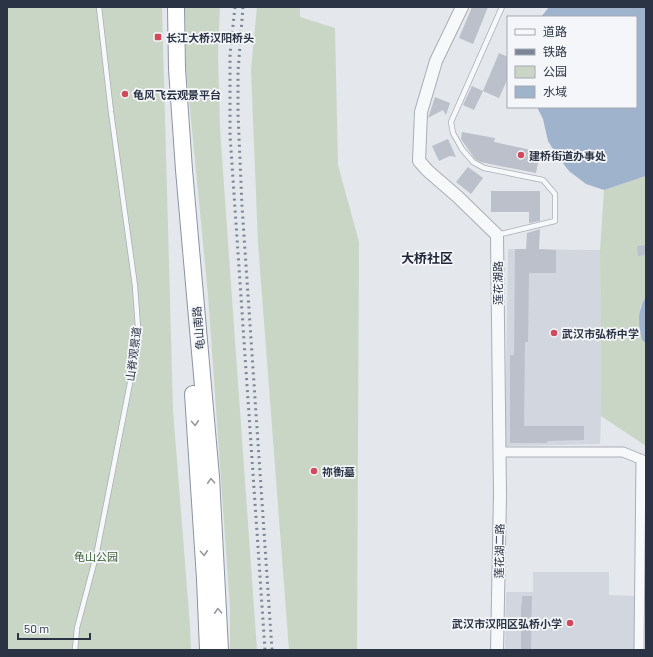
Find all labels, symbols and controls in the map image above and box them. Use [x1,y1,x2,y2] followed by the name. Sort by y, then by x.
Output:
[507,16,637,108] legend
[543,24,567,38] text: 道路
[166,31,254,44] place label: 长江大桥汉阳桥头
[153,32,163,42] marker: 长江大桥汉阳桥头
[543,44,567,58] text: 铁路
[543,64,567,78] text: 公园
[543,84,567,98] text: 水域
[133,88,221,101] place label: 龟风飞云观景平台
[120,89,130,99] marker: 龟风飞云观景平台
[529,149,606,162] place label: 建桥街道办事处
[516,150,526,160] marker: 建桥街道办事处
[401,250,453,266] district label: 大桥社区
[491,261,504,305] street label: 莲花湖路
[190,306,206,350] street label: 龟山南路
[123,326,143,382] street label: 山脊观景道
[562,327,639,340] place label: 武汉市弘桥中学
[549,328,559,338] marker: 武汉市弘桥中学
[190,420,199,426] one-way arrow
[322,465,355,478] place label: 祢衡墓
[309,466,319,476] marker: 祢衡墓
[207,478,216,484] one-way arrow
[492,523,506,579] street label: 莲花湖二路
[74,550,118,563] park label: 龟山公园
[199,550,208,556] one-way arrow
[214,608,223,614] one-way arrow
[18,615,90,641] scale bar
[452,617,562,630] place label: 武汉市汉阳区弘桥小学
[565,618,575,628] marker: 武汉市汉阳区弘桥小学
[24,621,49,635] text: 50 m

